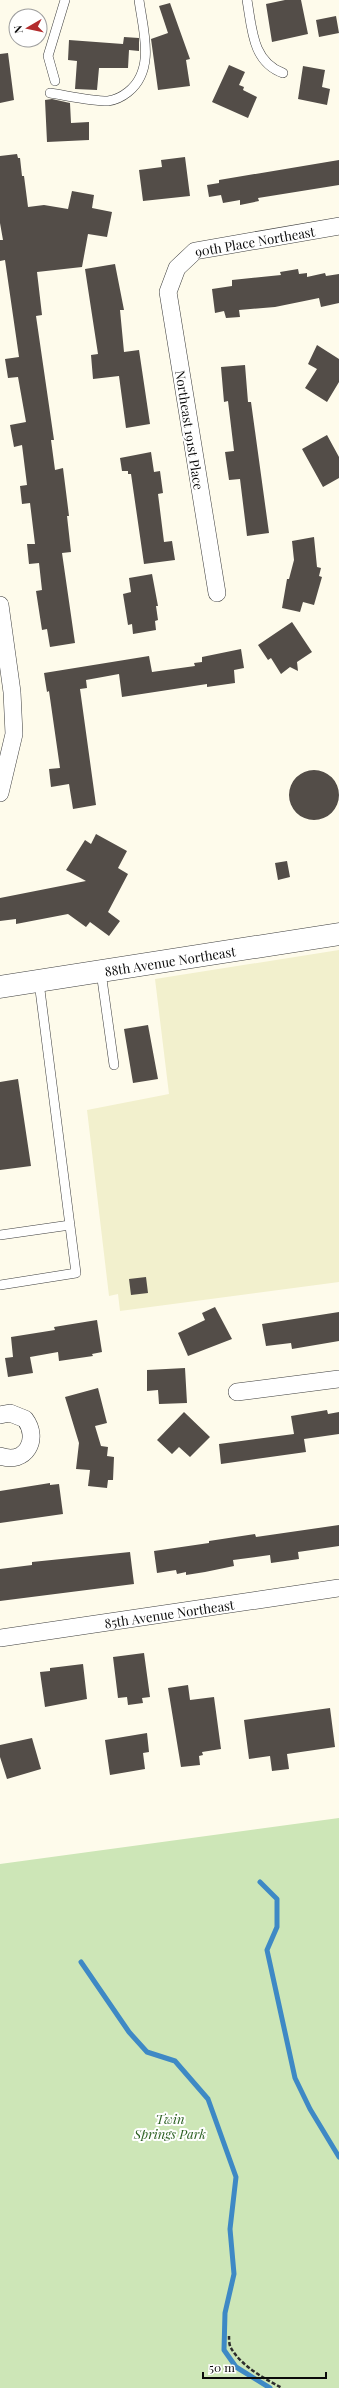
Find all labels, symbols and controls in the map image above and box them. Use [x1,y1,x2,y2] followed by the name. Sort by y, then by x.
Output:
[8,8,48,48] north arrow
[10,24,26,35] text: N
[193,222,316,259] street label: 90th Place Northeast
[172,369,208,491] street label: Northeast 191st Place
[103,942,237,979] street label: 88th Avenue Northeast
[103,1595,236,1631] street label: 85th Avenue Northeast
[133,2110,206,2142] park label: Twin Springs Park
[203,2354,326,2380] scale bar
[209,2359,235,2375] text: 50 m

